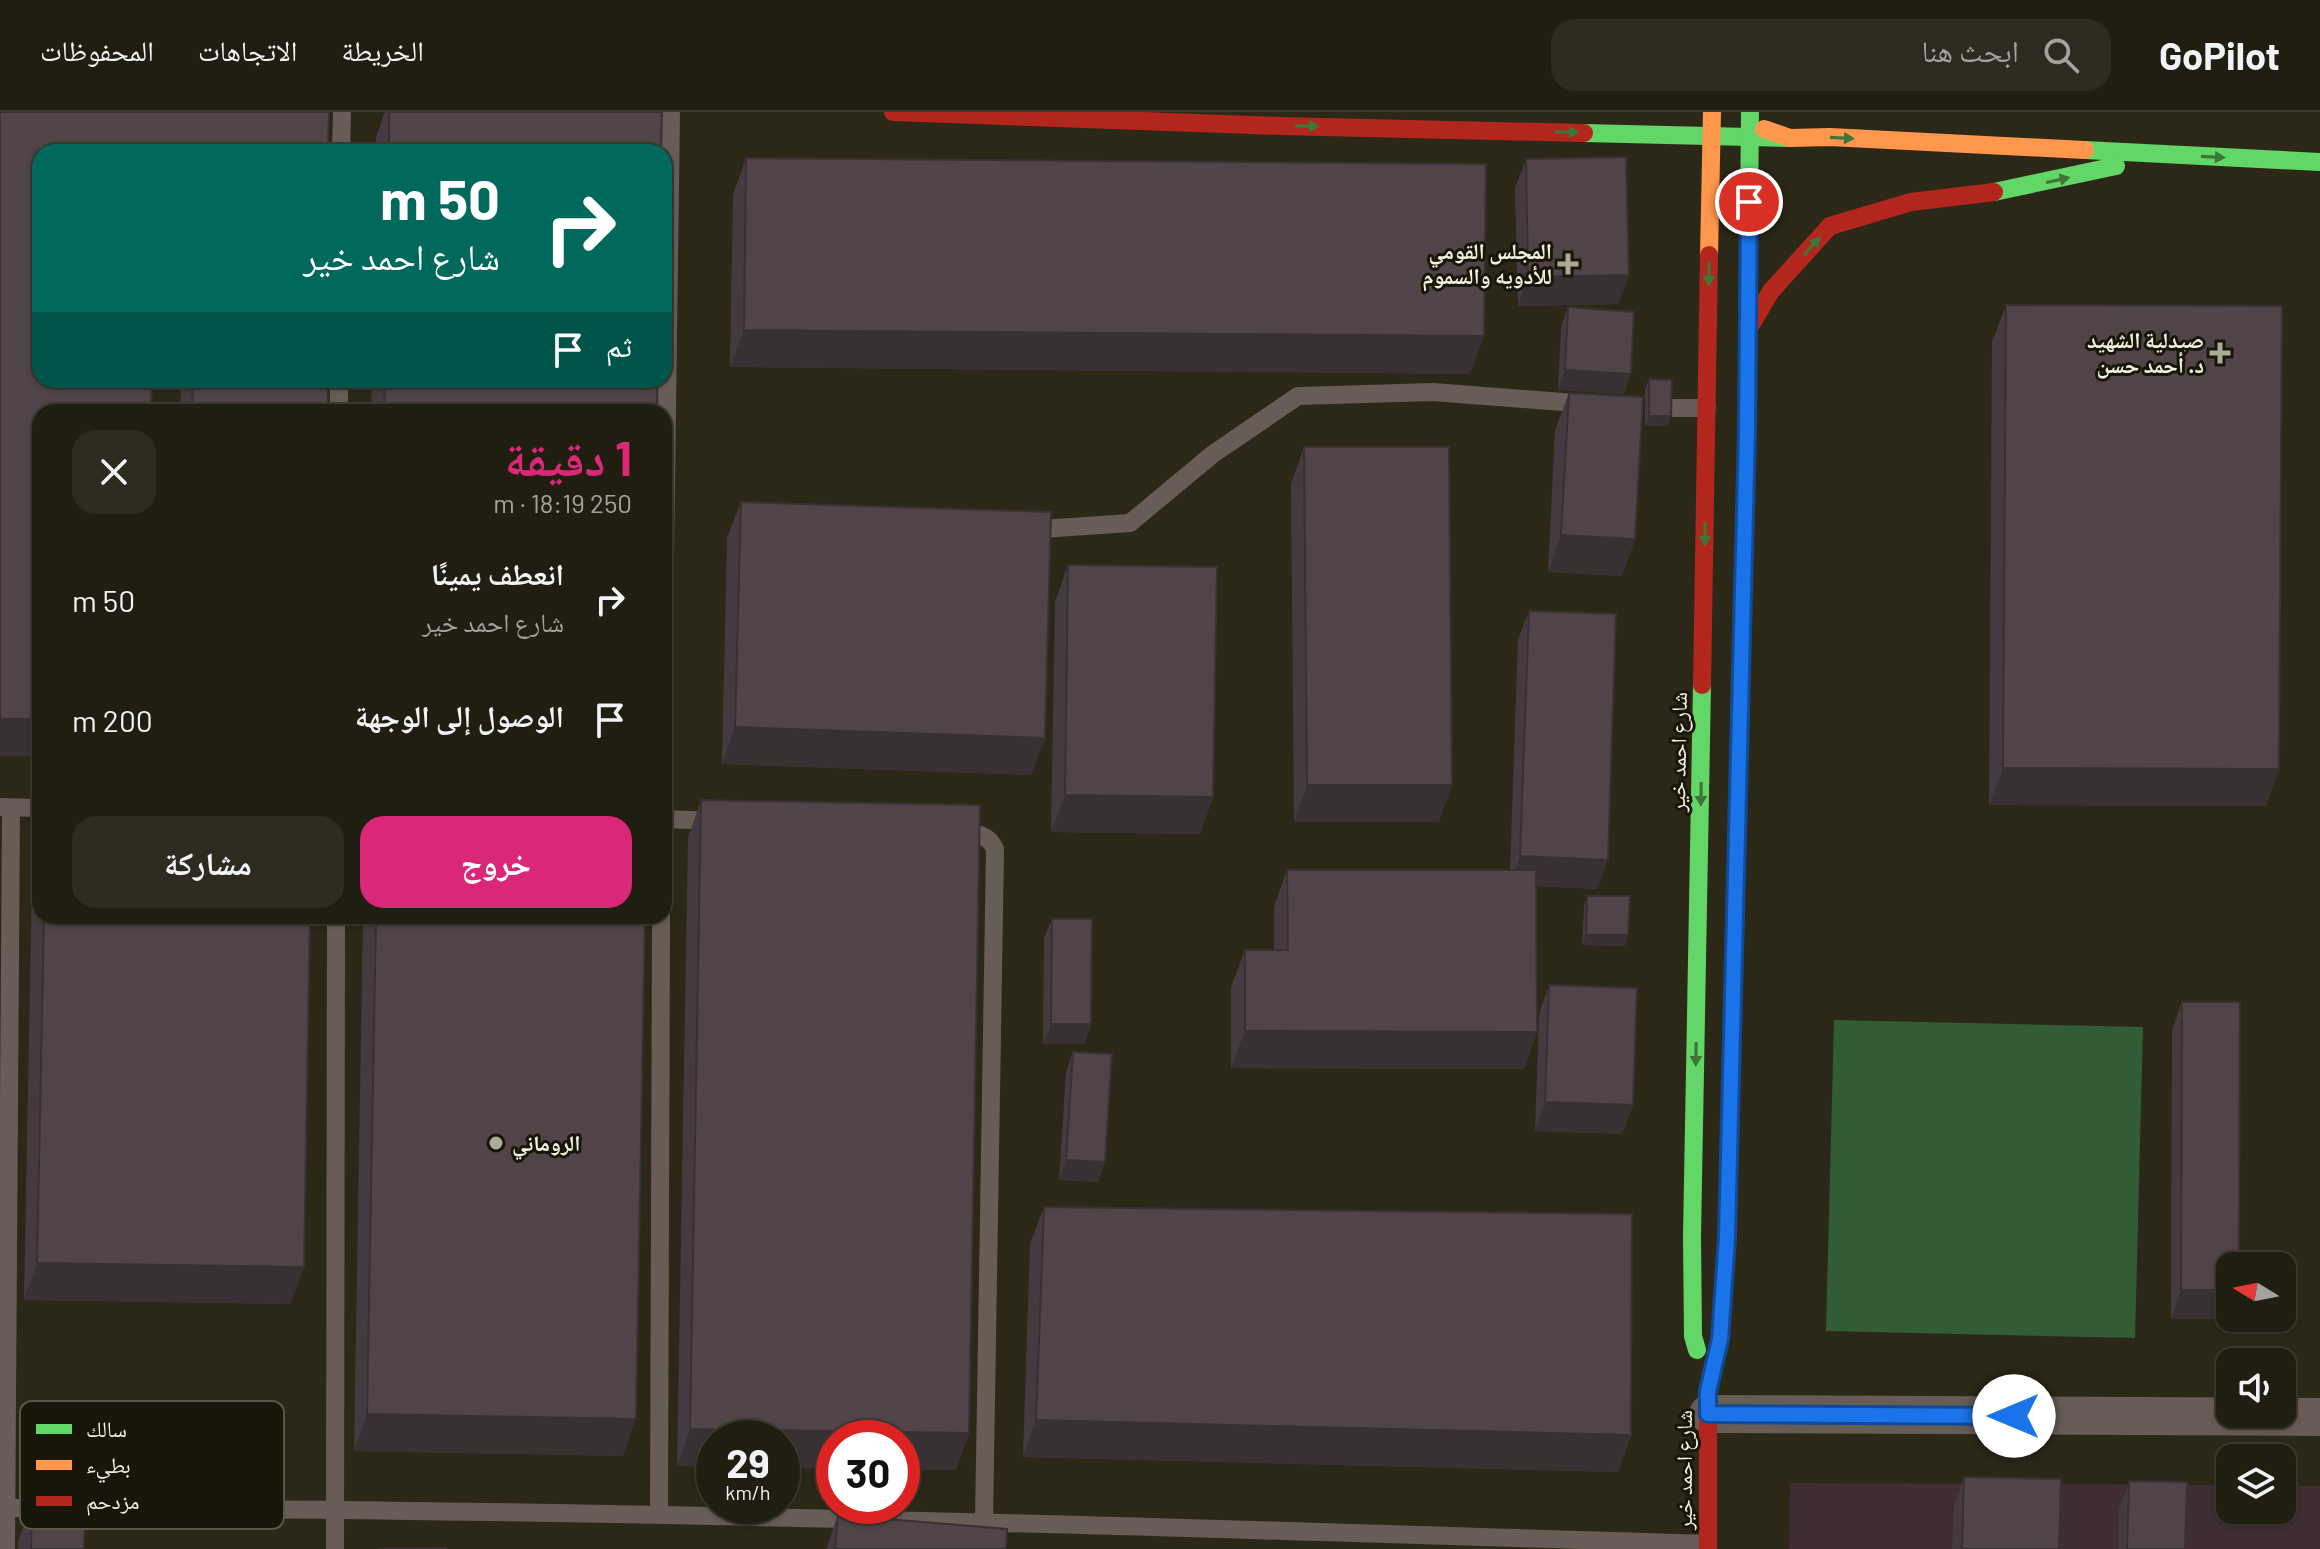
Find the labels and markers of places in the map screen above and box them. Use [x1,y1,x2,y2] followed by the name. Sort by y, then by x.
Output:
[1715,168,1783,236] pin
[1422,237,1552,292] place label: المجلس القومي للأدويه والسموم
[1559,255,1577,273] marker: المجلس القومي للأدويه والسموم
[2087,326,2204,379] place label: صيدلية الشهيد د. أحمد حسن
[2211,344,2229,362] marker: صيدلية الشهيد د. أحمد حسن
[512,1129,581,1160] place label: الروماني
[487,1134,505,1152] marker: الروماني

